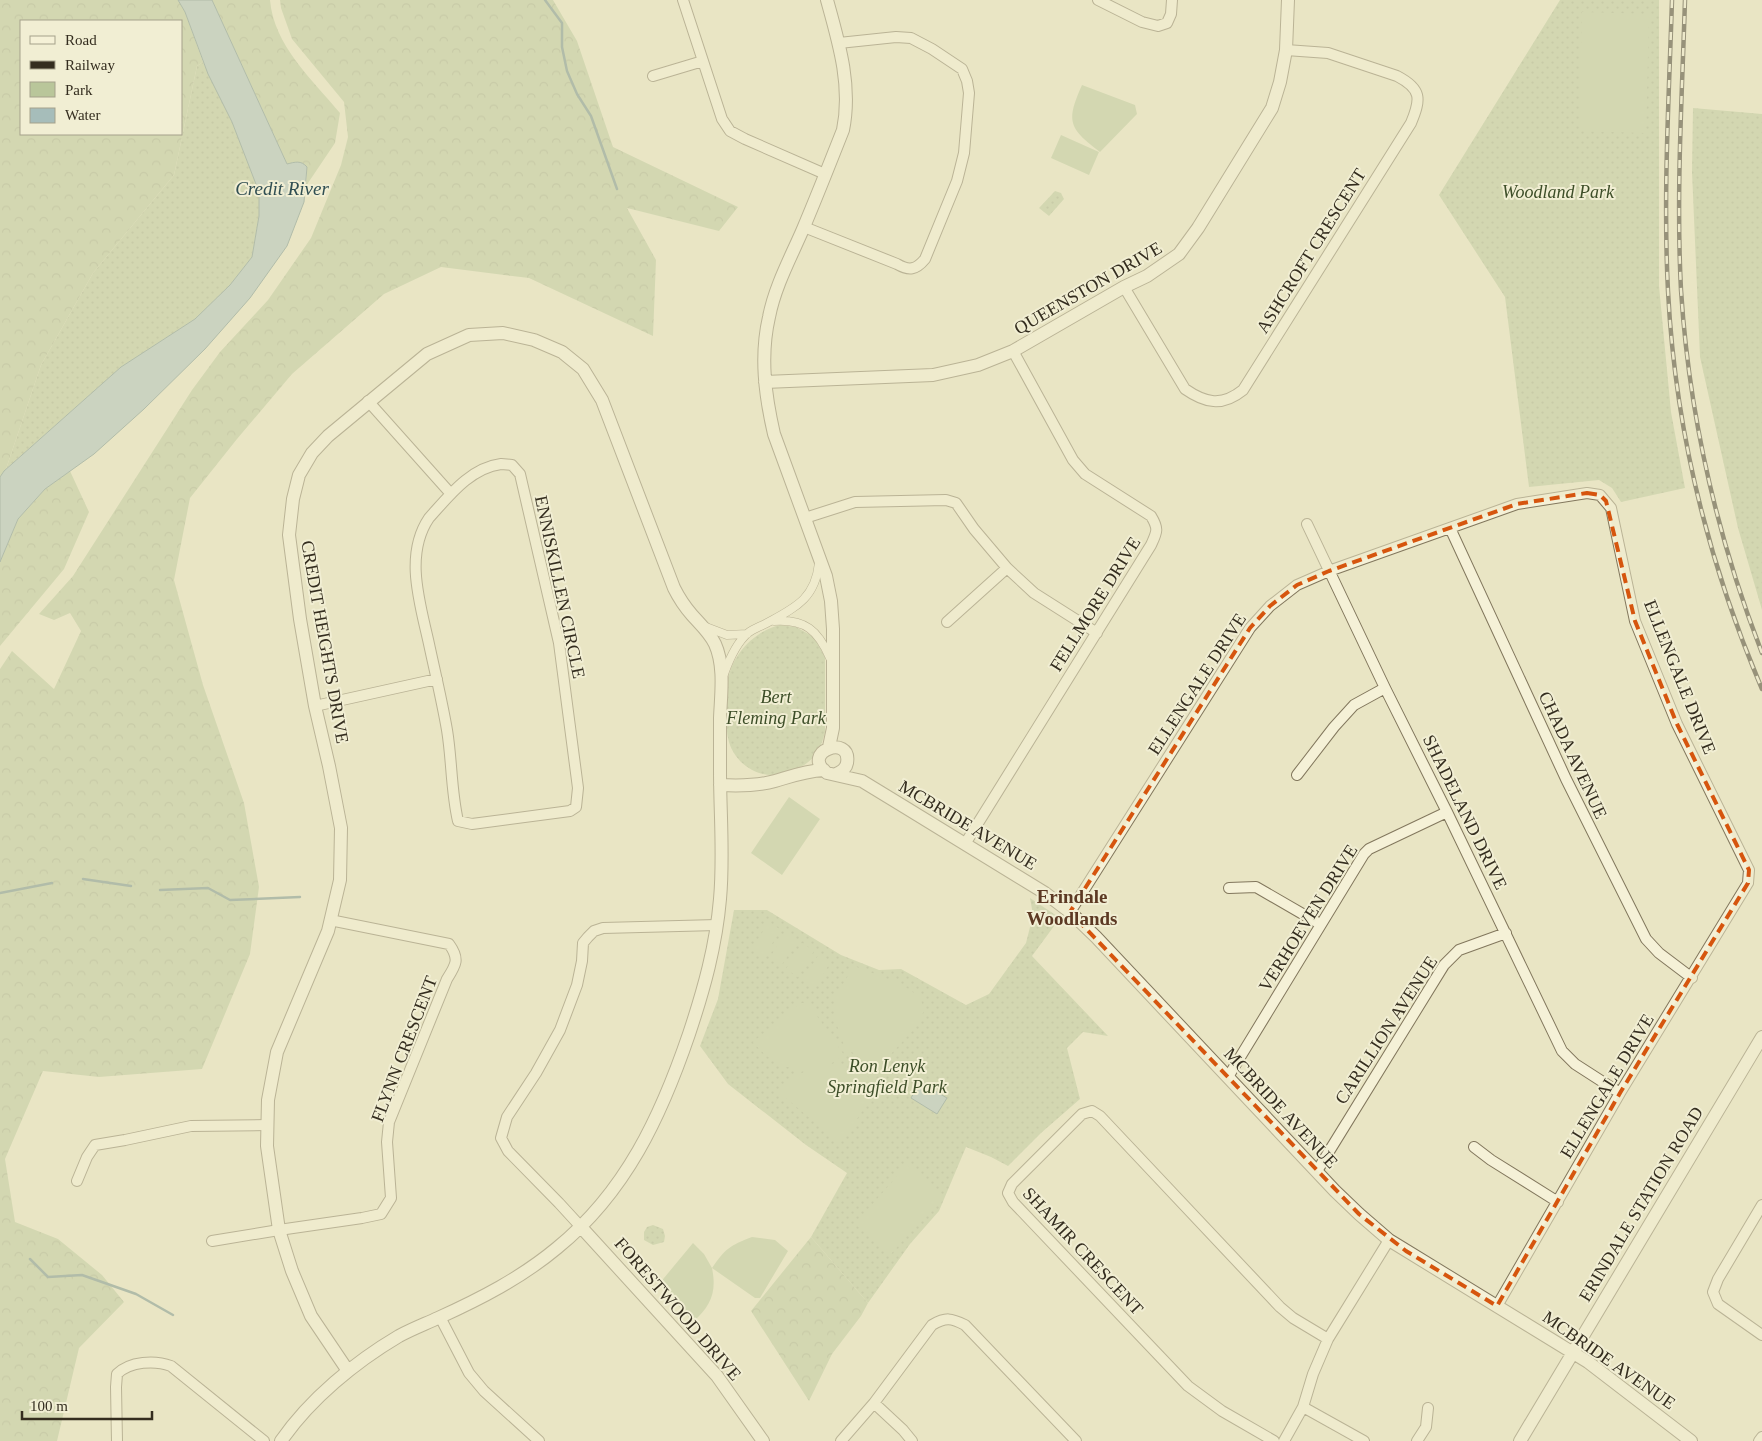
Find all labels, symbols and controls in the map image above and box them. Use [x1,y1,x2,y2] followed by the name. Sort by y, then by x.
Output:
[20,20,182,135] legend
[65,32,97,48] text: Road
[65,57,115,73] text: Railway
[65,82,93,98] text: Park
[65,107,100,123] text: Water
[1252,165,1370,337] street label: ASHCROFT CRESCENT
[235,178,329,199] water label: Credit River
[1502,182,1615,202] park label: Woodland Park
[1011,238,1165,338] street label: QUEENSTON DRIVE
[531,494,589,680] street label: ENNISKILLEN CIRCLE
[1046,533,1144,675] street label: FELLMORE DRIVE
[297,539,353,745] street label: CREDIT HEIGHTS DRIVE
[1640,597,1720,757] street label: ELLENGALE DRIVE
[1144,610,1250,758] street label: ELLENGALE DRIVE
[725,687,827,728] park label: Bert Fleming Park
[1535,688,1611,822] street label: CHADA AVENUE
[1419,731,1511,893] street label: SHADELAND DRIVE
[895,776,1041,874] street label: MCBRIDE AVENUE
[1255,841,1361,995] street label: VERHOEVEN DRIVE
[1027,886,1117,929] district label: Erindale Woodlands
[1331,952,1441,1108] street label: CARILLION AVENUE
[367,973,441,1125] street label: FLYNN CRESCENT
[1556,1010,1658,1162] street label: ELLENGALE DRIVE
[1220,1044,1342,1172] street label: MCBRIDE AVENUE
[827,1056,948,1097] park label: Ron Lenyk Springfield Park
[1575,1103,1707,1305] street label: ERINDALE STATION ROAD
[1019,1183,1147,1319] street label: SHAMIR CRESCENT
[611,1234,745,1384] street label: FORESTWOOD DRIVE
[1539,1307,1679,1413] street label: MCBRIDE AVENUE
[22,1388,152,1420] scale bar
[30,1398,68,1414] text: 100 m

